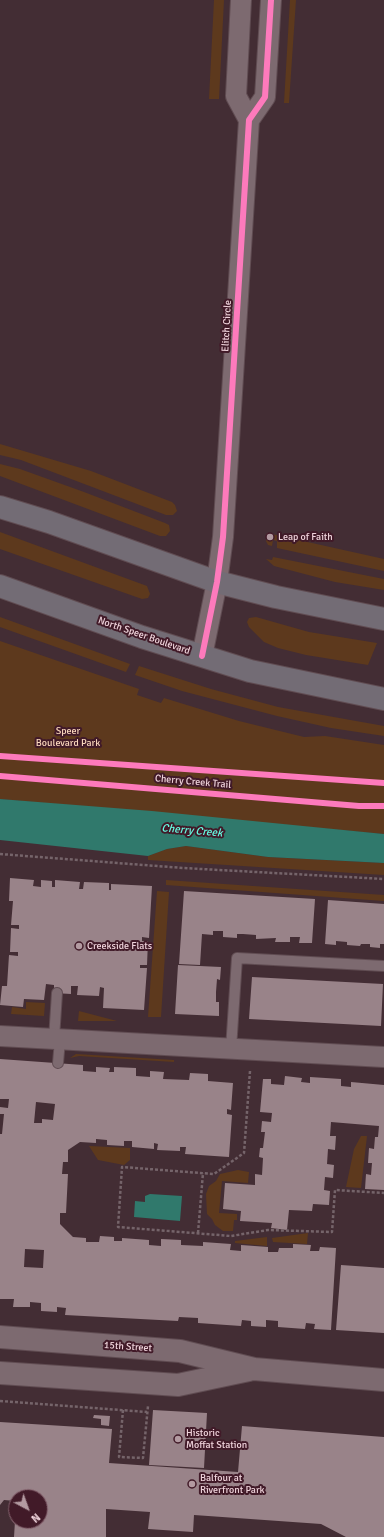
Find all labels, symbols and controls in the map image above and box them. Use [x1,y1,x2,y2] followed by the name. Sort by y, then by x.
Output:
[220,300,234,352] street label: Elitch Circle
[278,531,333,543] place label: Leap of Faith
[265,532,275,542] marker: Leap of Faith
[96,615,192,657] street label: North Speer Boulevard
[36,725,100,748] park label: Speer Boulevard Park
[154,773,232,791] street label: Cherry Creek Trail
[161,822,223,840] water label: Cherry Creek
[87,940,152,952] place label: Creekside Flats
[74,941,84,951] marker: Creekside Flats
[104,1339,152,1355] street label: 15th Street
[186,1427,247,1450] place label: Historic Moffat Station
[173,1434,183,1444] marker: Historic Moffat Station
[200,1472,265,1496] place label: Balfour at Riverfront Park
[187,1479,197,1489] marker: Balfour at Riverfront Park
[8,1489,48,1529] north arrow
[28,1510,43,1525] text: N

